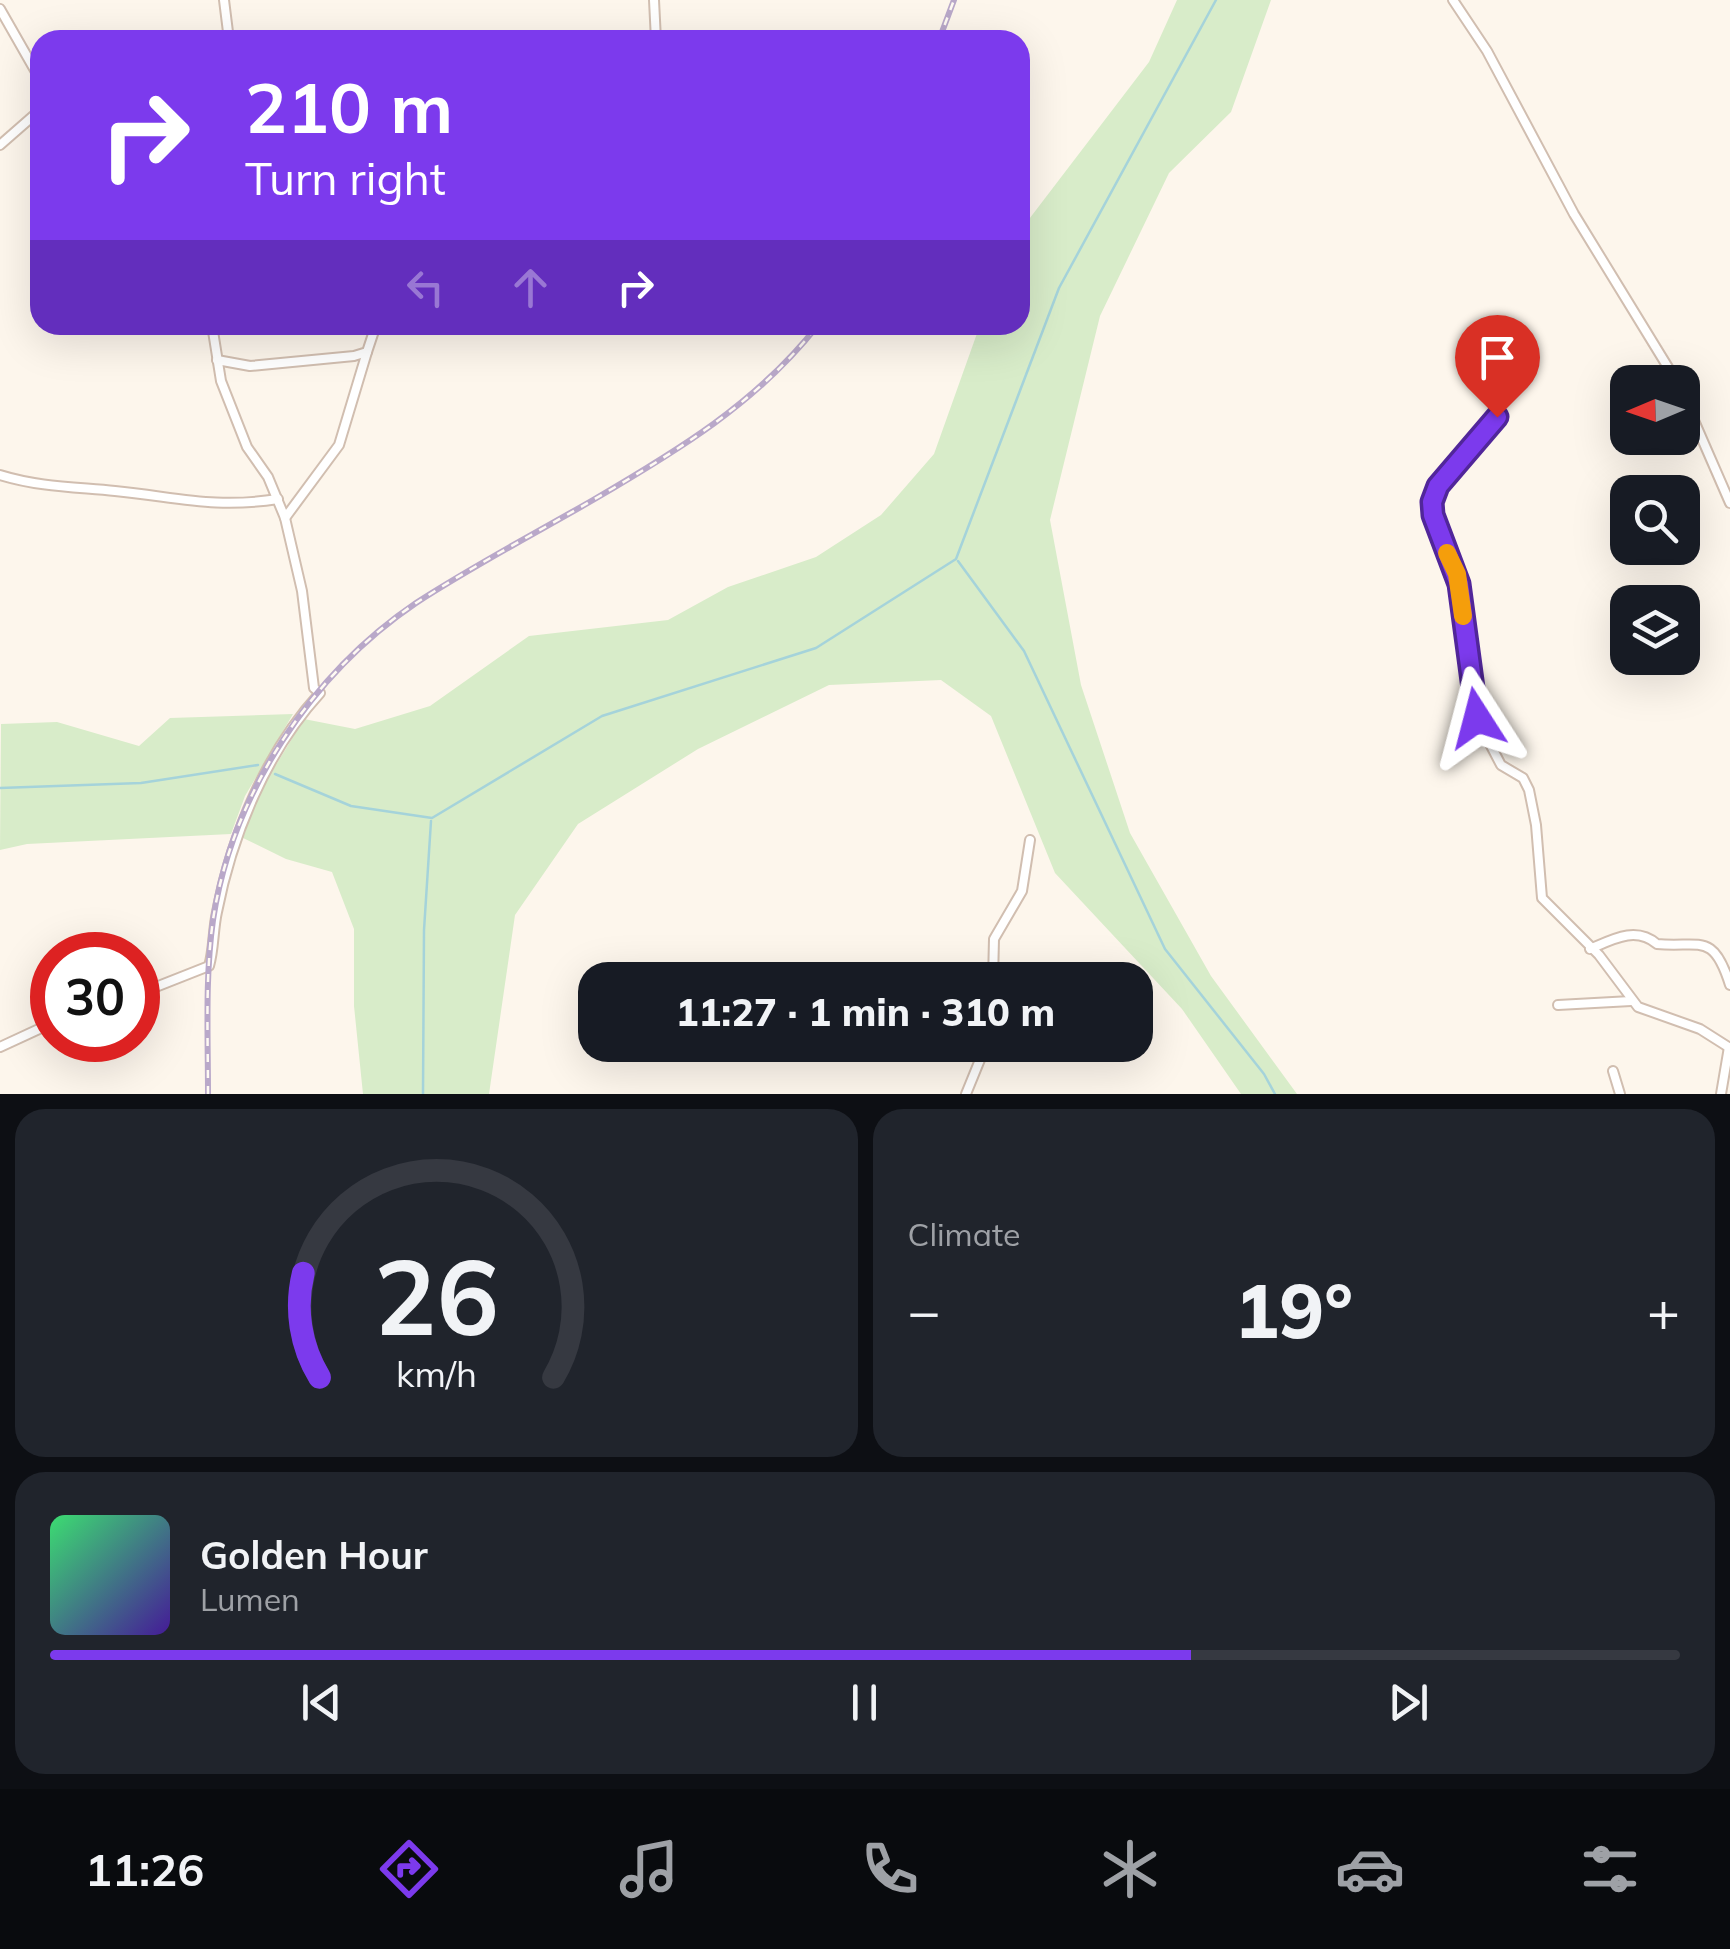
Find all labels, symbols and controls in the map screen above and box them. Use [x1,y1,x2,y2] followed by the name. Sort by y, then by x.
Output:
[245,63,453,151] text: 210 m
[80,70,210,200] icon: right
[245,150,446,206] text: Turn right
[398,260,453,315] icon: left
[503,260,558,315] icon: ahead
[608,260,663,315] icon: right
[1455,315,1540,418] pin
[1470,330,1525,385] icon: arrive
[1610,365,1700,455] north arrow
[1610,365,1700,675] map controls
[1610,475,1700,565] button: search
[1610,585,1700,675] button: layers
[1425,666,1529,770] position arrow
[30,932,160,1062] speed limit sign: 30
[676,988,1055,1036] text: 11:27 · 1 min · 310 m
[908,1214,1020,1254] text: Climate
[374,1230,499,1361] text: 26
[1234,1263,1353,1357] text: 19°
[908,1276,941,1345] text: −
[1647,1276,1680,1345] text: +
[396,1351,477,1396] text: km/h
[200,1531,428,1579] text: Golden Hour
[200,1579,300,1619] text: Lumen
[294,1675,349,1730] icon: previous
[837,1675,892,1730] icon: pause
[1381,1675,1436,1730] icon: next
[374,1834,444,1904] icon: directions
[614,1834,684,1904] icon: music
[855,1834,925,1904] icon: phone
[1095,1834,1165,1904] icon: climate
[1335,1834,1405,1904] icon: car
[1575,1834,1645,1904] icon: filters
[85,1841,204,1897] text: 11:26

